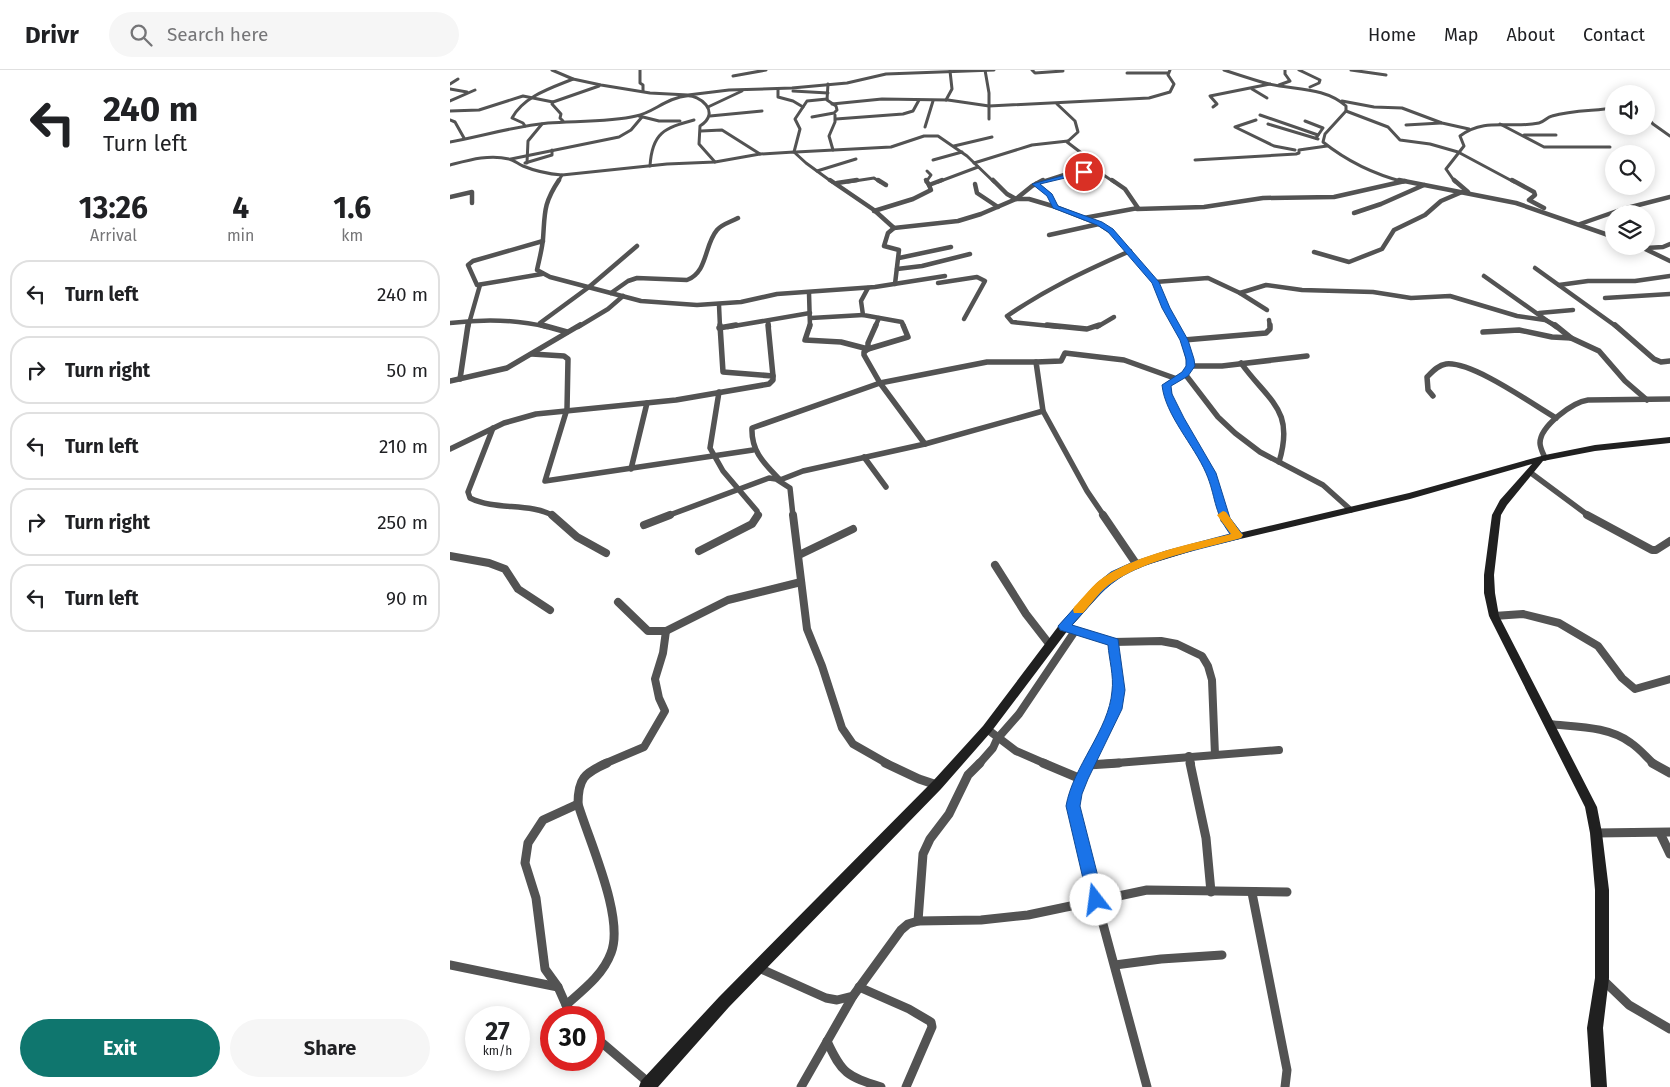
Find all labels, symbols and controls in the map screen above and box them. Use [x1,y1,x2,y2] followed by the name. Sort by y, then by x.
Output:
[109,12,459,57] search box
[25,21,79,49] text: Drivr
[127,21,155,49] icon: search
[167,23,268,46] text: Search here
[1368,24,1416,46] text: Home
[1444,24,1478,46] text: Map
[1506,24,1555,46] text: About
[1583,24,1645,46] text: Contact
[1605,85,1655,255] map controls
[1605,85,1655,135] button: sound
[103,88,198,130] text: 240 m
[20,90,85,155] icon: left
[103,130,187,157] text: Turn left
[1605,145,1655,195] button: search
[1063,151,1105,193] pin
[1070,158,1098,186] icon: arrive
[79,190,148,226] text: 13:26
[232,190,249,226] text: 4
[333,190,371,226] text: 1.6
[1605,205,1655,255] button: layers
[90,226,137,245] text: Arrival
[227,226,254,245] text: min
[341,226,363,245] text: km
[22,280,50,308] icon: left
[65,283,139,306] text: Turn left
[377,283,428,306] text: 240 m
[22,356,50,384] icon: right
[65,359,150,382] text: Turn right
[387,359,428,382] text: 50 m
[22,432,50,460] icon: left
[65,435,139,458] text: Turn left
[379,435,428,458] text: 210 m
[22,508,50,536] icon: right
[65,511,150,534] text: Turn right
[377,511,428,534] text: 250 m
[22,584,50,612] icon: left
[65,587,139,610] text: Turn left
[386,587,428,610] text: 90 m
[1069,873,1121,925] position arrow
[540,1006,605,1071] speed limit sign: 30
[485,1017,510,1047] text: 27
[20,1019,220,1077] button: Exit
[230,1019,430,1077] button: Share
[483,1044,512,1058] text: km/h

